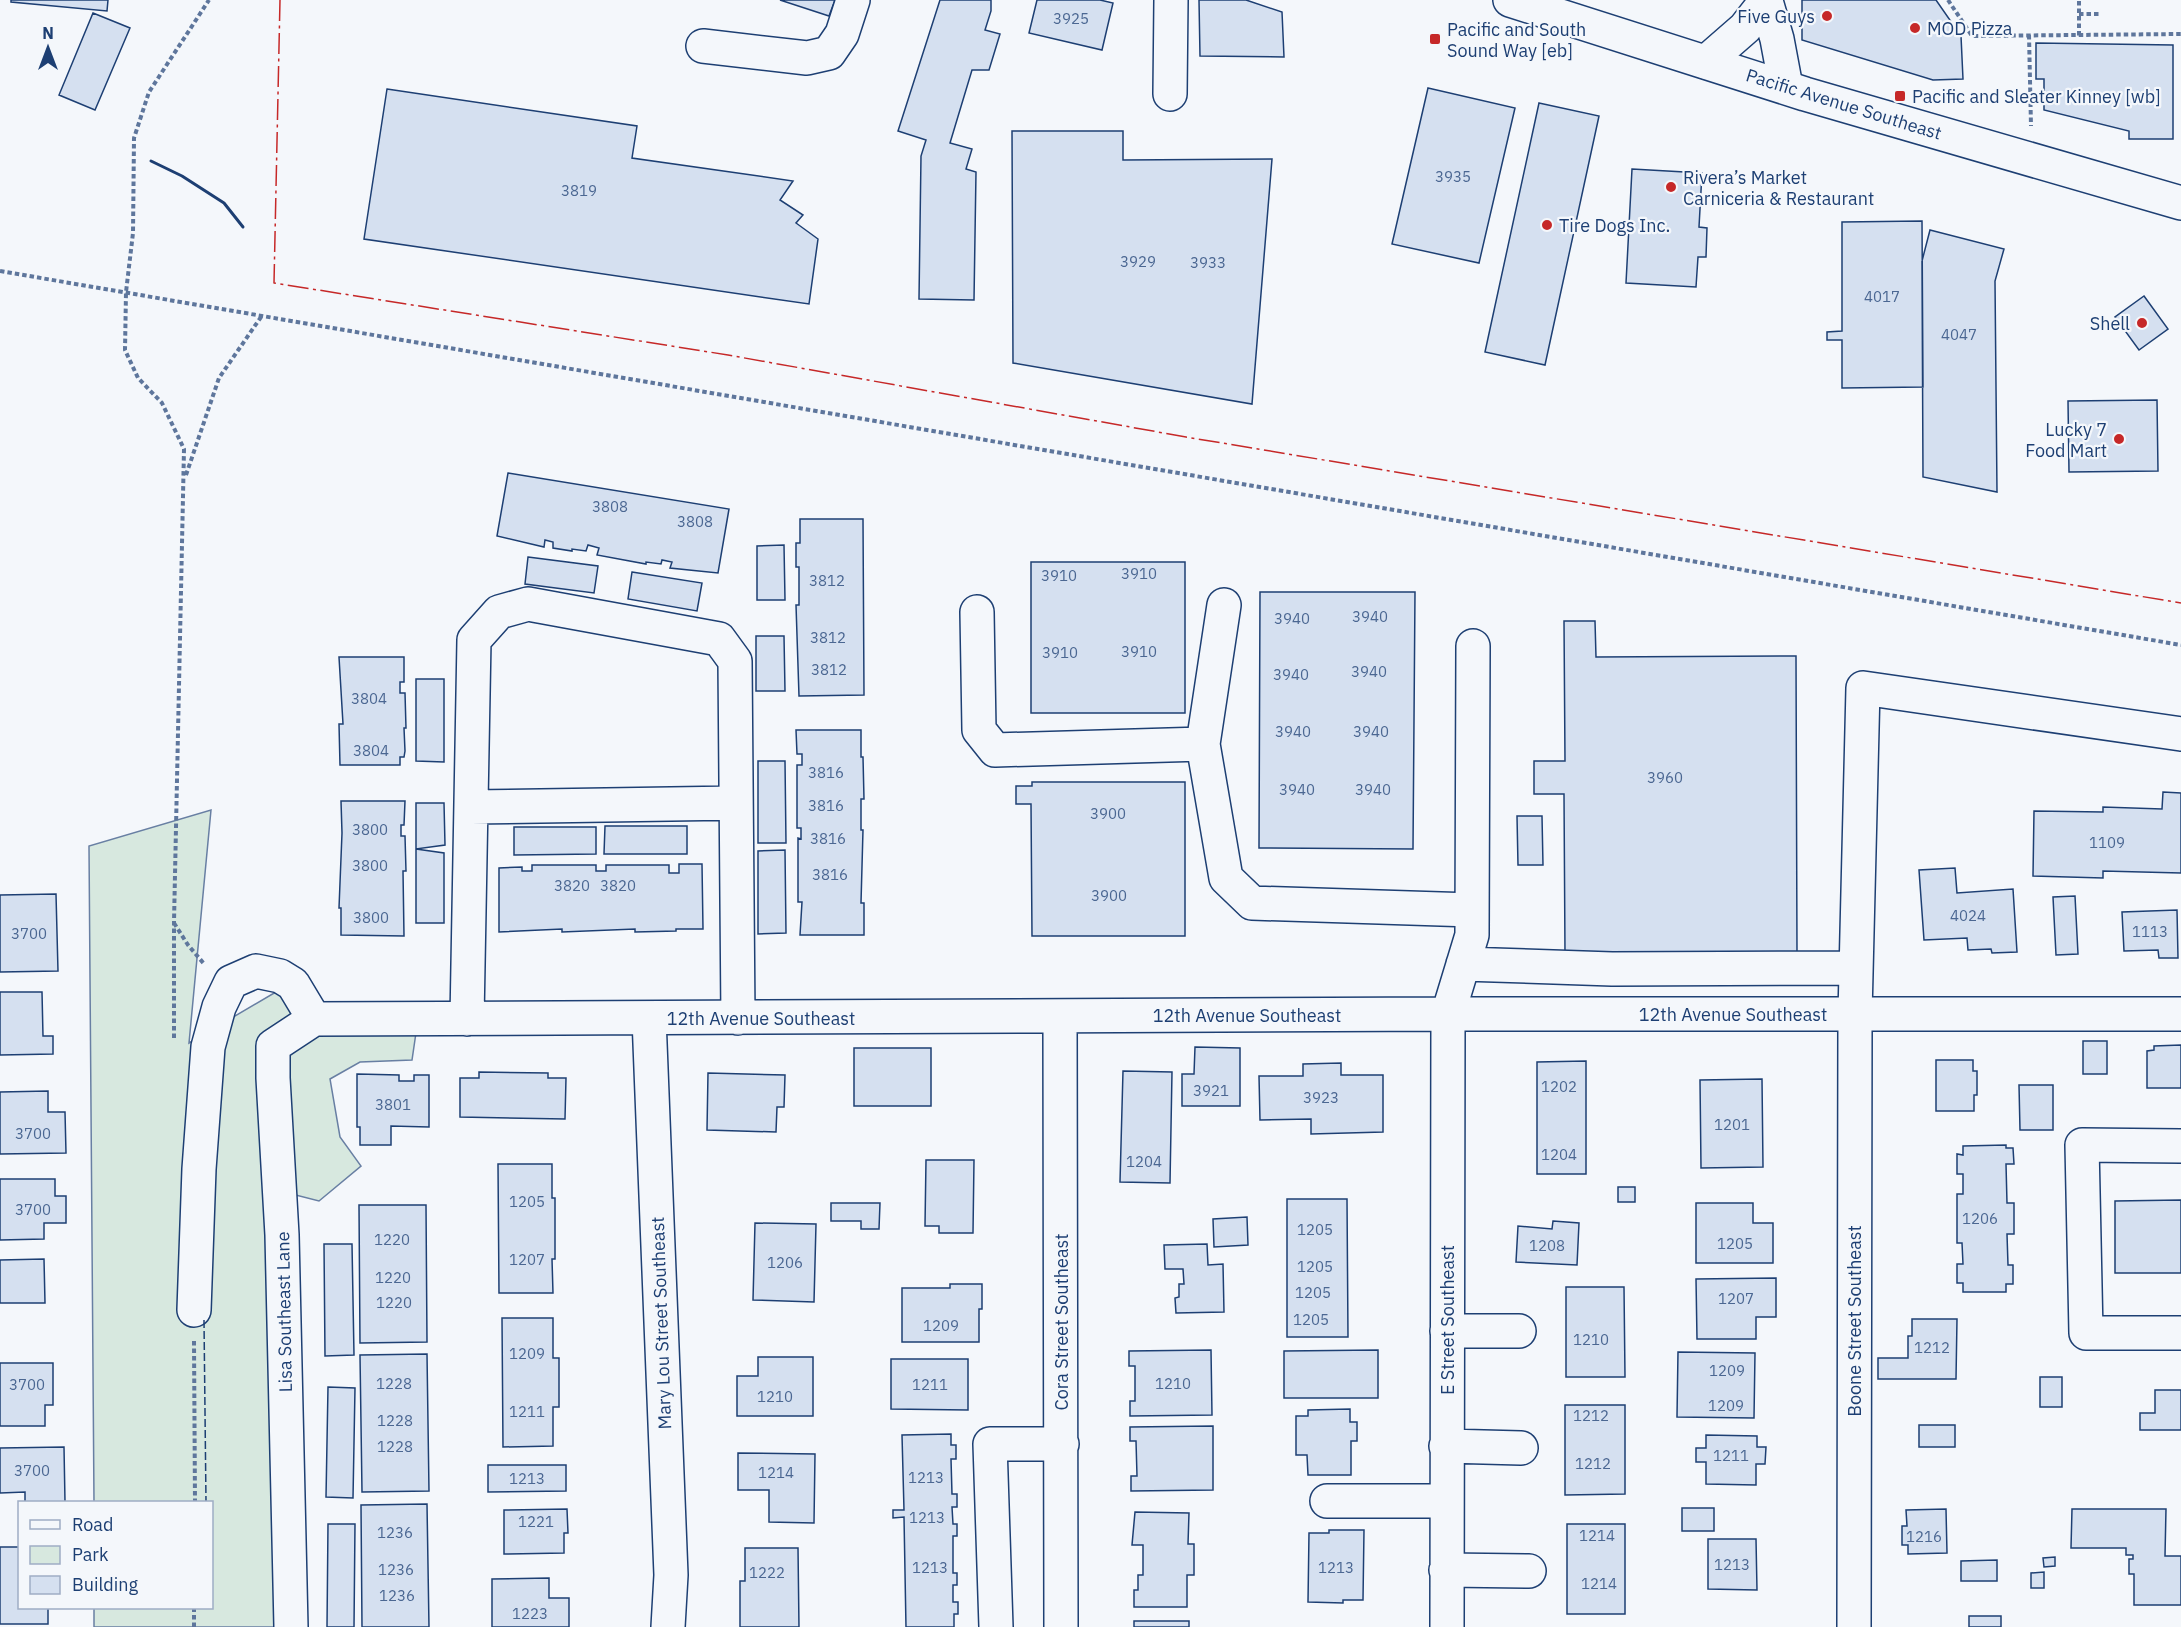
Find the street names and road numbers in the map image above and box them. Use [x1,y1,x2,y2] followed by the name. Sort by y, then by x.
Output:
[1743,63,1945,145] street label: Pacific Avenue Southeast
[1639,1003,1827,1026] street label: 12th Avenue Southeast
[1153,1004,1341,1027] street label: 12th Avenue Southeast
[667,1007,855,1030] street label: 12th Avenue Southeast
[646,1216,676,1430] street label: Mary Lou Street Southeast
[1843,1225,1866,1417] street label: Boone Street Southeast
[271,1231,297,1393] street label: Lisa Southeast Lane
[1050,1233,1073,1411] street label: Cora Street Southeast
[1436,1245,1459,1395] street label: E Street Southeast

